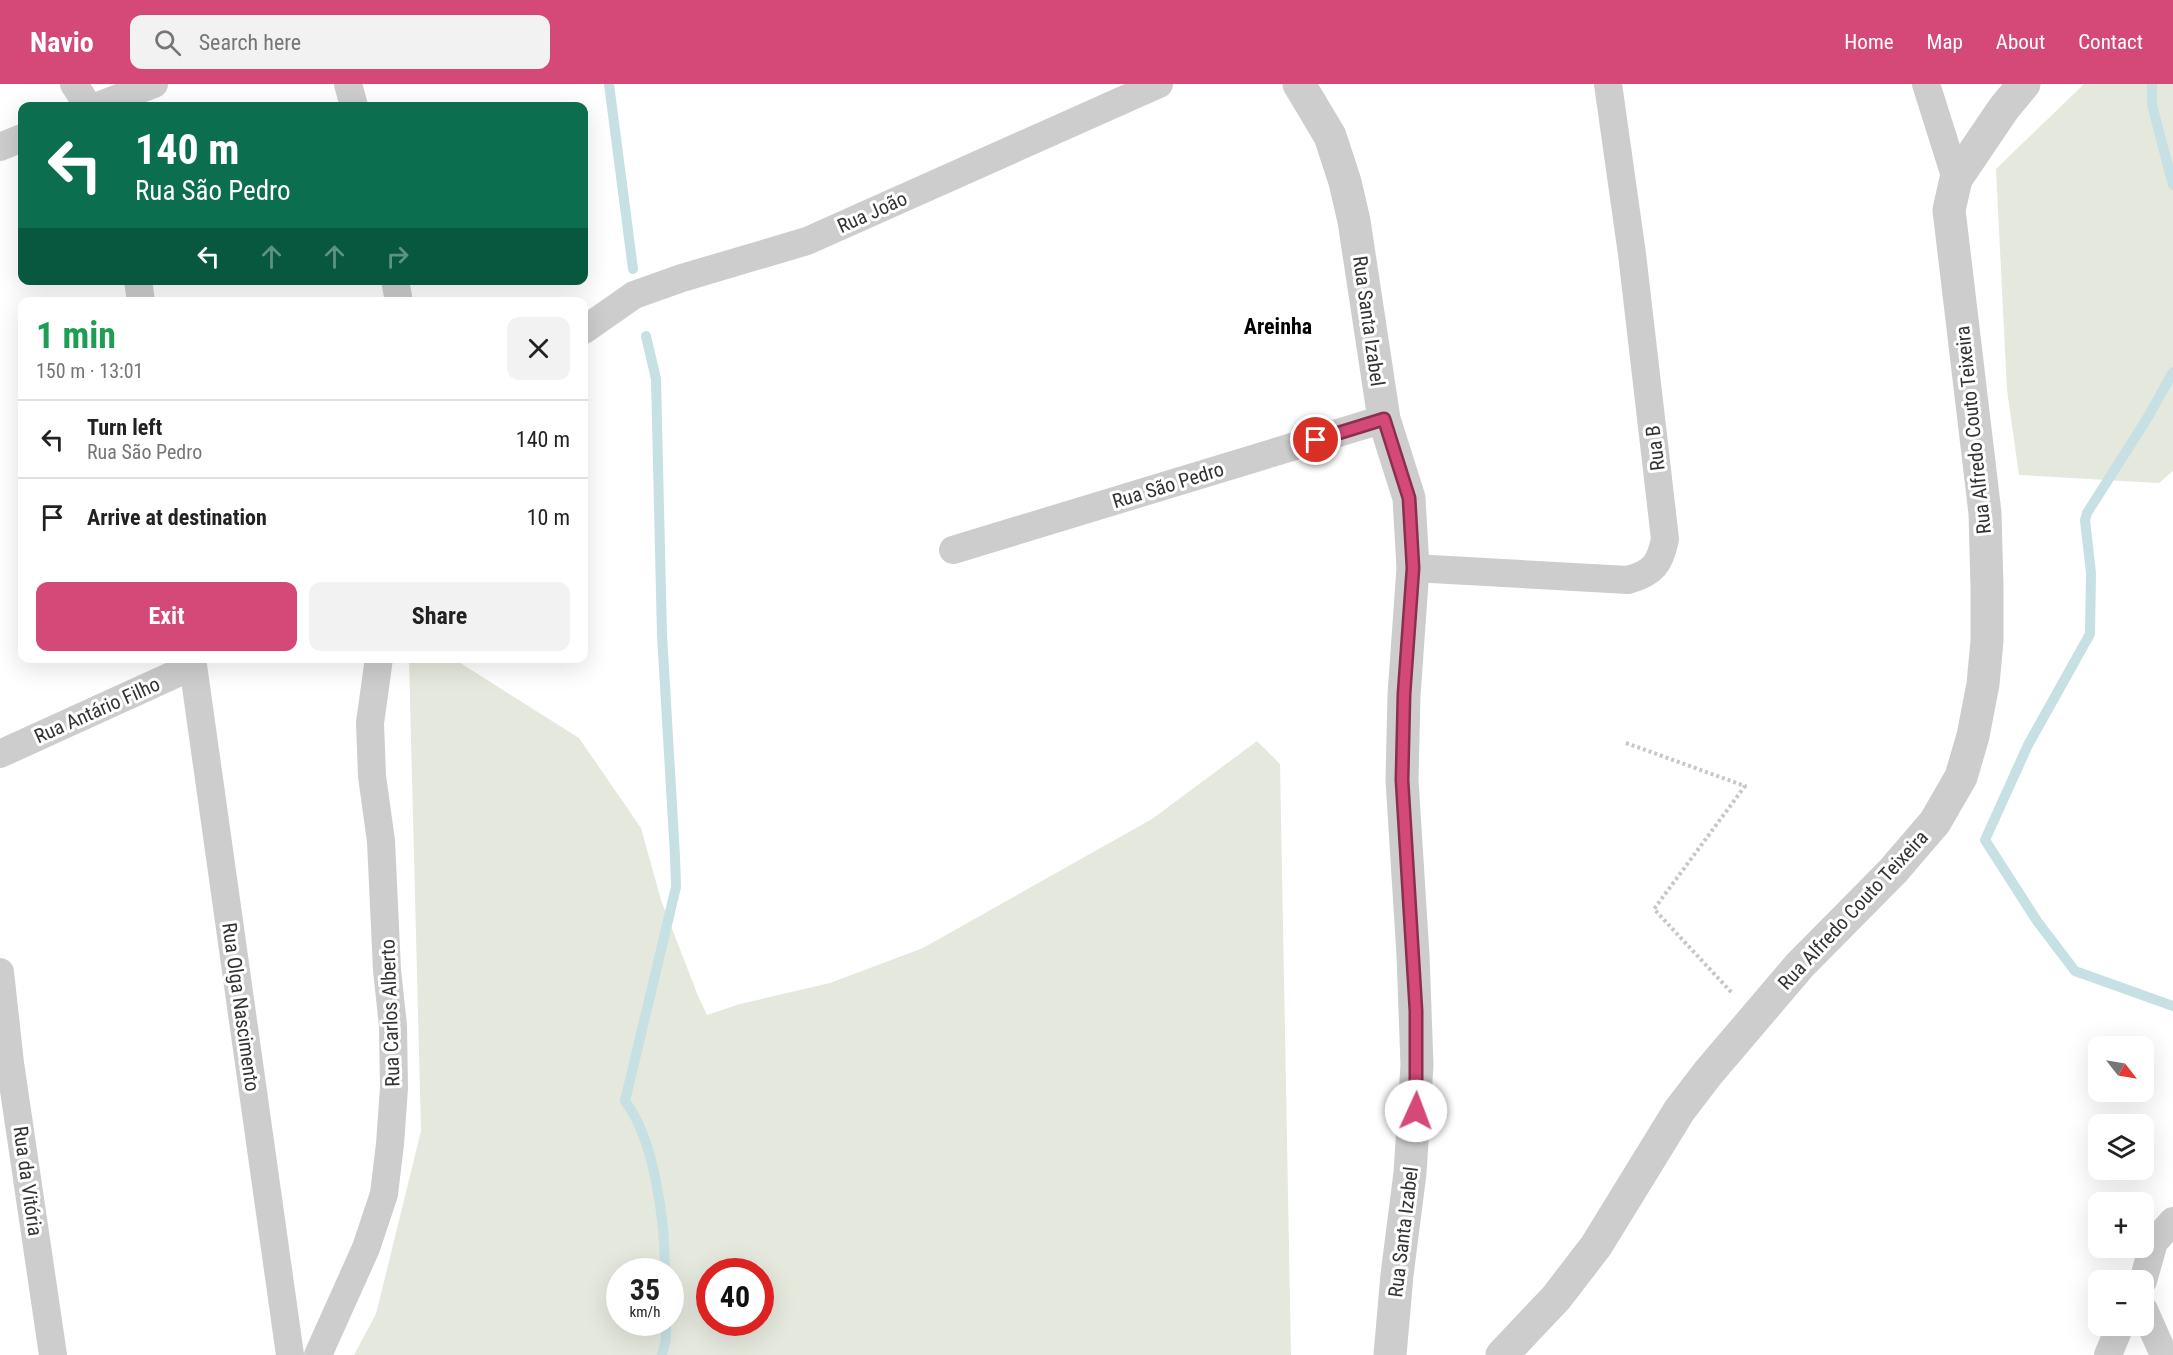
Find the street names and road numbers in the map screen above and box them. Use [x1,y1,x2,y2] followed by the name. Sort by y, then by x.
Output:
[833,186,911,238] street label: Rua João
[1348,254,1390,388] street label: Rua Santa Izabel
[1950,325,1996,535] street label: Rua Alfredo Couto Teixeira
[1640,424,1670,472] street label: Rua B
[1109,457,1227,513] street label: Rua São Pedro
[30,672,164,748] street label: Rua Antário Filho
[1773,825,1933,995] street label: Rua Alfredo Couto Teixeira
[217,921,265,1093] street label: Rua Olga Nascimento
[375,939,405,1087] street label: Rua Carlos Alberto
[8,1125,48,1237] street label: Rua da Vitória
[1383,1165,1423,1299] street label: Rua Santa Izabel

